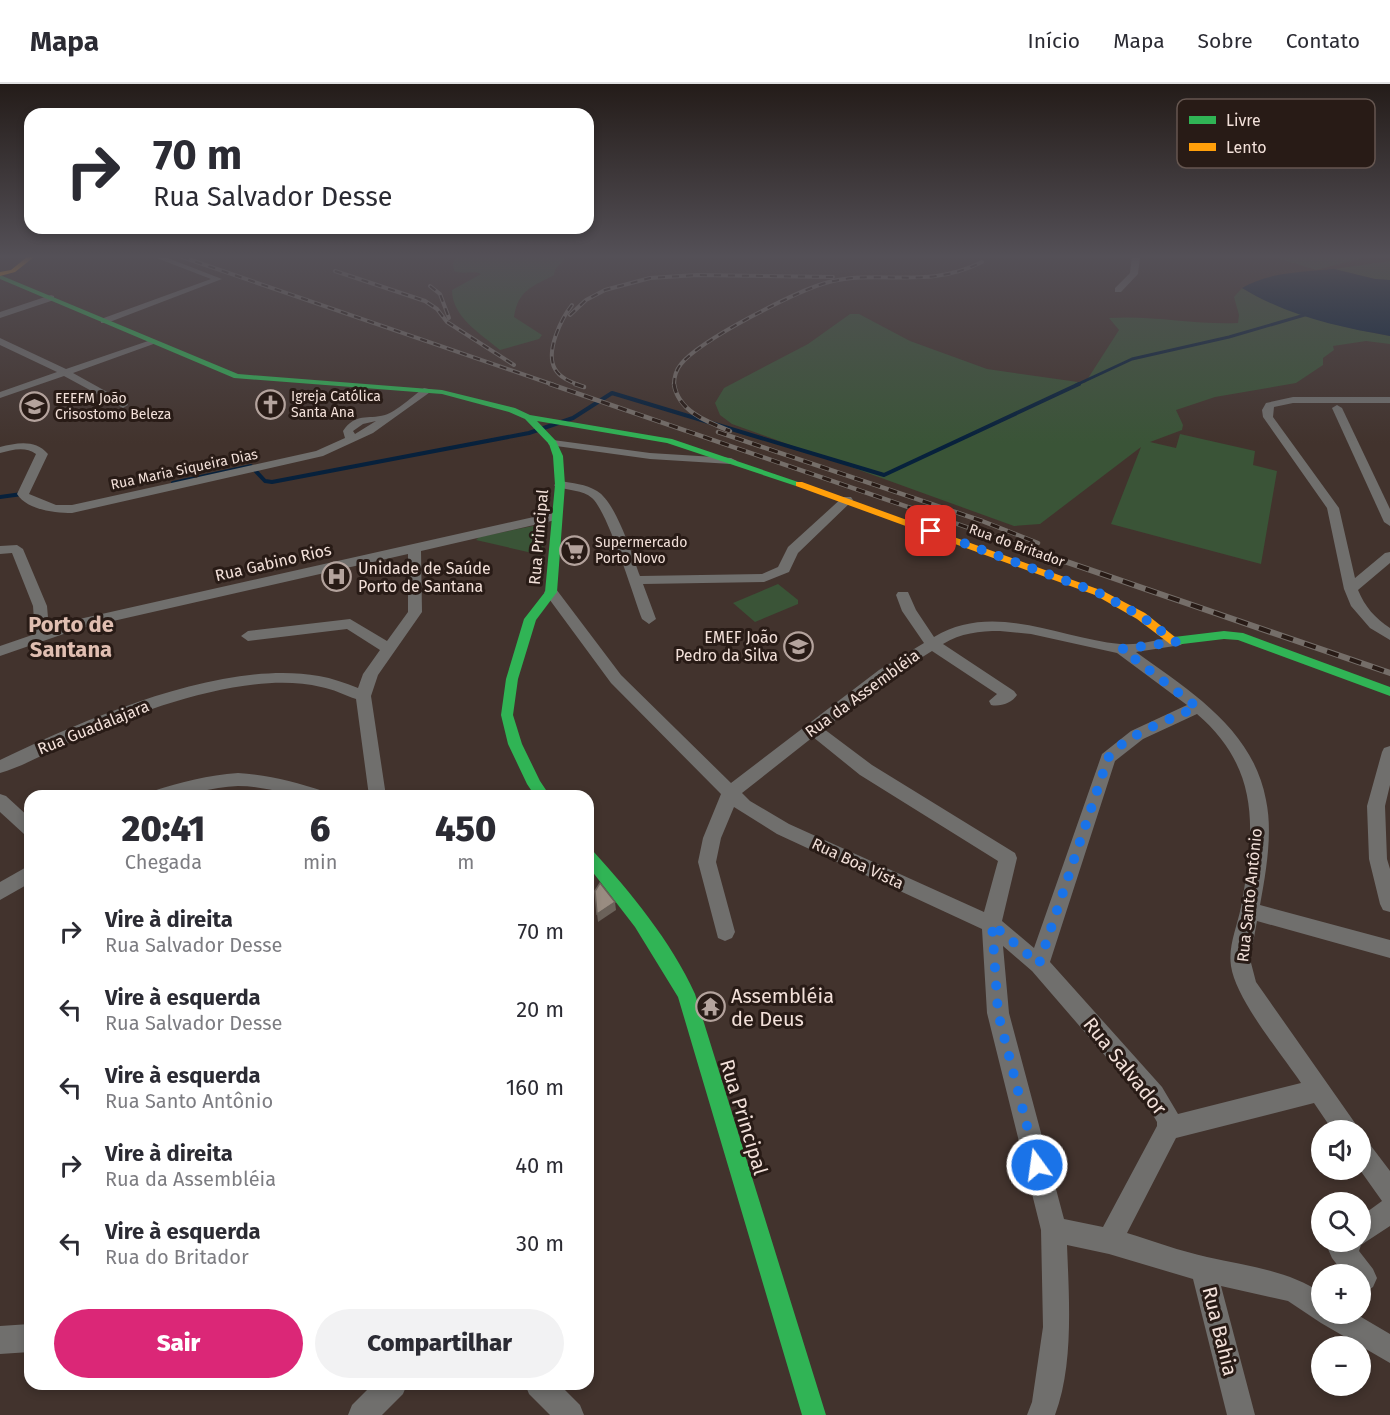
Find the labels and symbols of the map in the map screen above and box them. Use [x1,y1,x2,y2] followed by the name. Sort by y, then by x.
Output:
[1177,99,1375,168] legend
[1226,111,1261,130] text: Livre
[1226,138,1267,157] text: Lento
[254,388,286,420] church icon: Igreja Católica Santa Ana
[291,388,381,421] place label: Igreja Católica Santa Ana
[18,390,50,422] school or university icon: EEEFM João Crisostomo Beleza
[55,390,171,423] place label: EEEFM João Crisostomo Beleza
[109,445,260,493] street label: Rua Maria Siqueira Dias
[525,488,552,586] street label: Rua Principal
[905,505,956,556] pin
[967,520,1068,571] street label: Rua do Britador
[558,534,590,566] supermarket icon: Supermercado Porto Novo
[595,534,687,567] place label: Supermercado Porto Novo
[213,540,333,585] street label: Rua Gabino Rios
[358,559,491,596] place label: Unidade de Saúde Porto de Santana
[321,561,353,593] hospital icon: Unidade de Saúde Porto de Santana
[28,611,114,663] district label: Porto de Santana
[675,628,778,665] place label: EMEF João Pedro da Silva
[783,630,815,662] school or university icon: EMEF João Pedro da Silva
[801,645,923,741] street label: Rua da Assembléia
[35,696,152,759] street label: Rua Guadalajara
[1233,827,1266,963] street label: Rua Santo Antônio
[809,834,907,893] street label: Rua Boa Vista
[731,984,834,1031] place label: Assembléia de Deus
[694,991,726,1023] temple icon: Assembléia de Deus
[1078,1012,1172,1120] street label: Rua Salvador
[715,1056,773,1178] street label: Rua Principal
[1005,1133,1069,1197] position arrow
[1197,1284,1243,1378] street label: Rua Bahia

